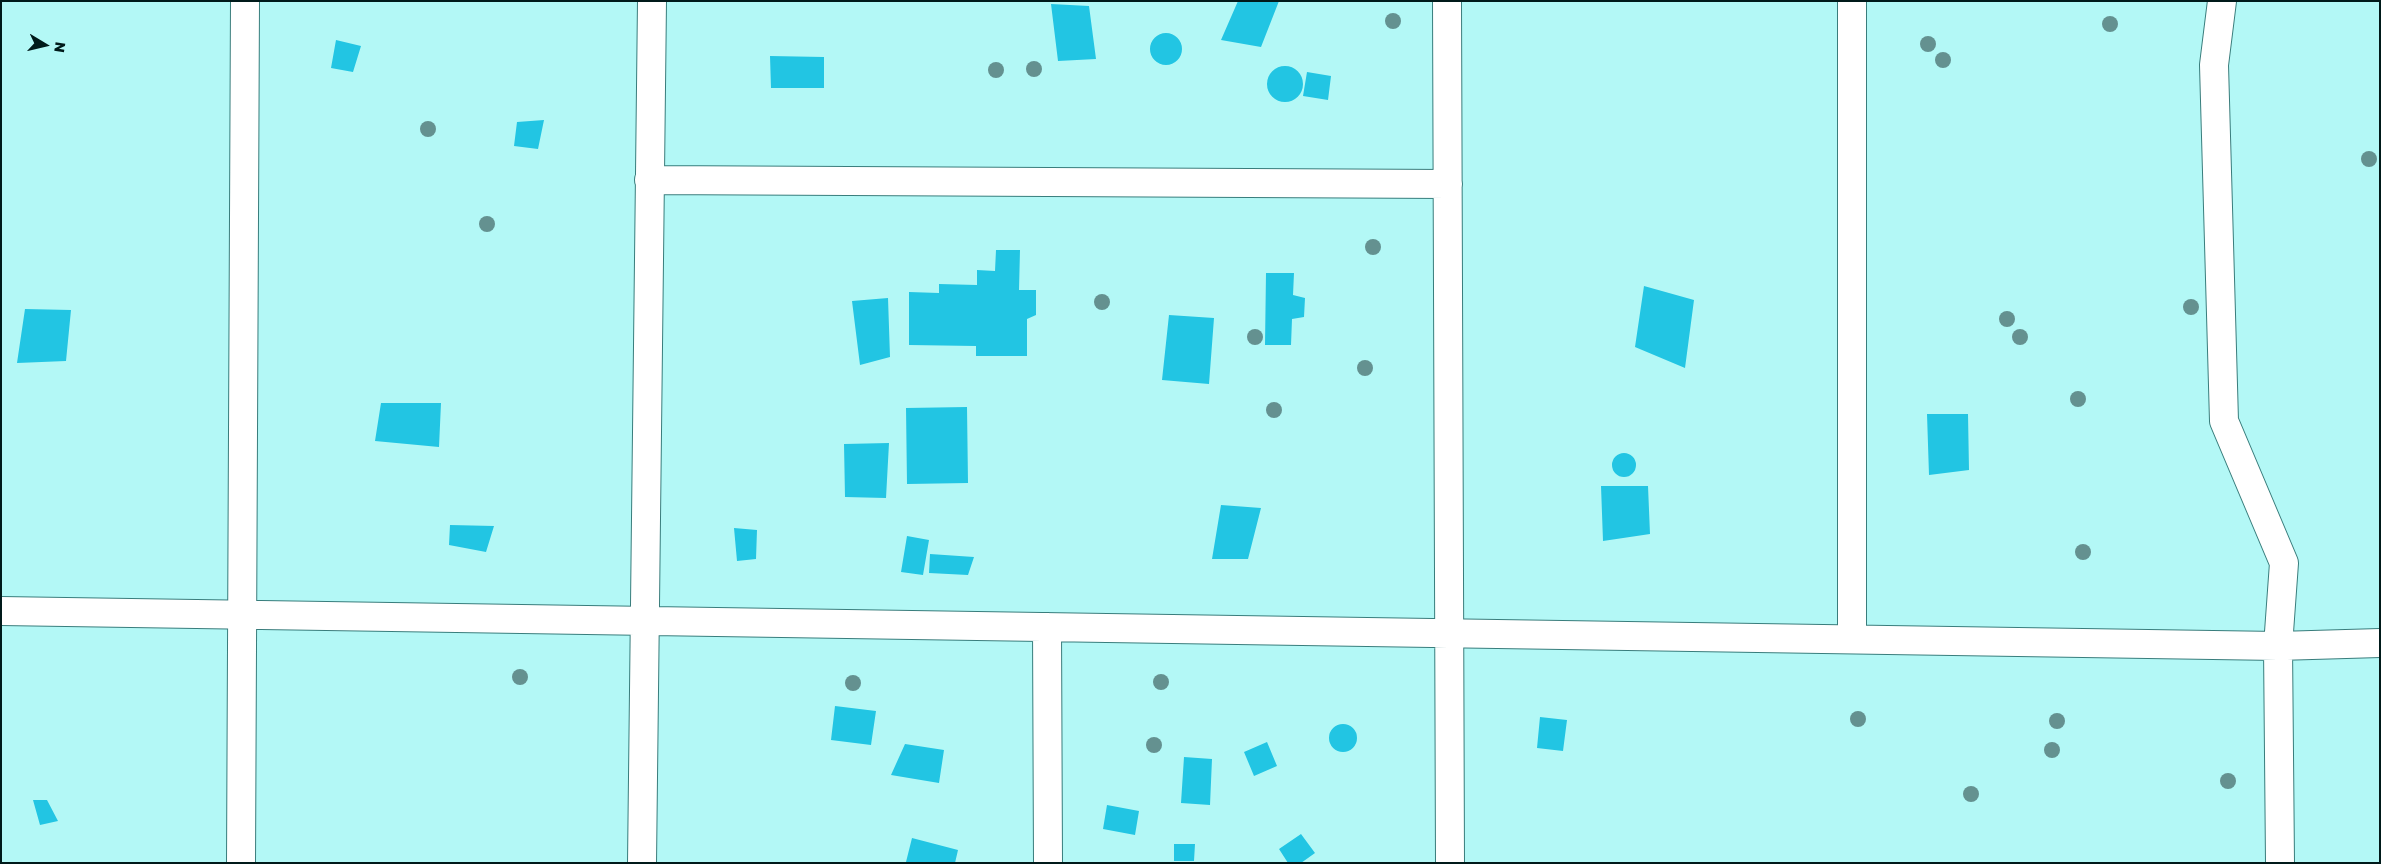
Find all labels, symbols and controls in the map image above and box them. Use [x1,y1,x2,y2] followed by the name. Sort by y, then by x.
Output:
[20,20,70,70] north arrow
[51,41,70,54] text: N

